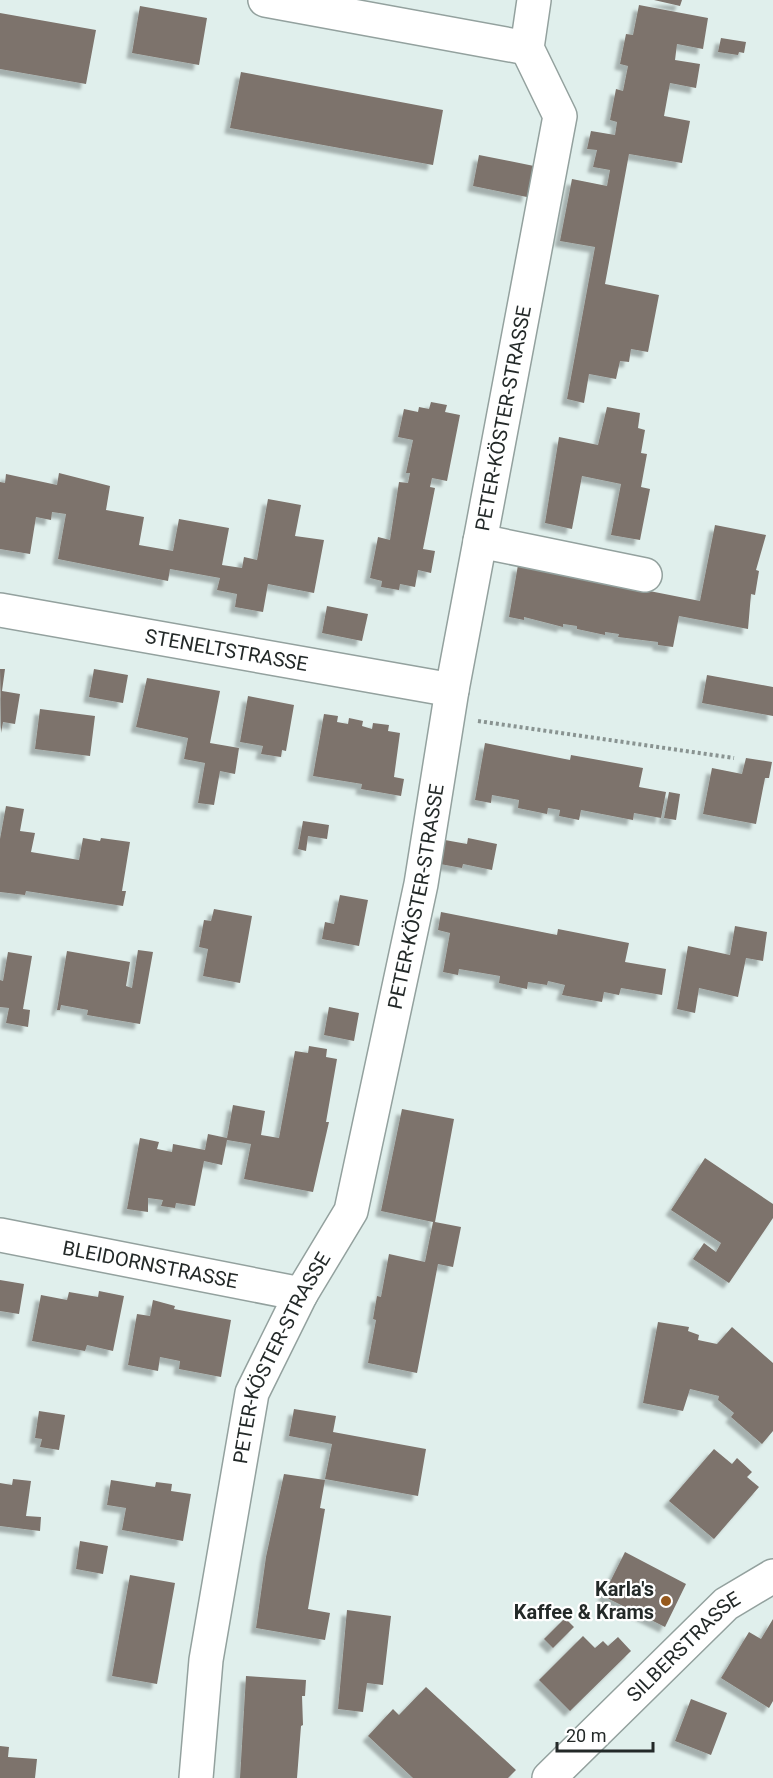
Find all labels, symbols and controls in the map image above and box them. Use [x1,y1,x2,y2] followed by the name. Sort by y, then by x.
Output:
[470,304,536,533] street label: PETER-KÖSTER-STRASSE
[143,624,310,676] street label: STENELTSTRASSE
[383,782,449,1011] street label: PETER-KÖSTER-STRASSE
[61,1236,240,1293] street label: BLEIDORNSTRASSE
[228,1248,335,1466] street label: PETER-KÖSTER-STRASSE
[514,1577,654,1624] place label: Karla's Kaffee & Krams
[622,1586,744,1707] street label: SILBERSTRASSE
[659,1594,673,1608] marker: Karla's Kaffee & Krams
[557,1715,653,1753] scale bar
[566,1725,606,1746] text: 20 m

